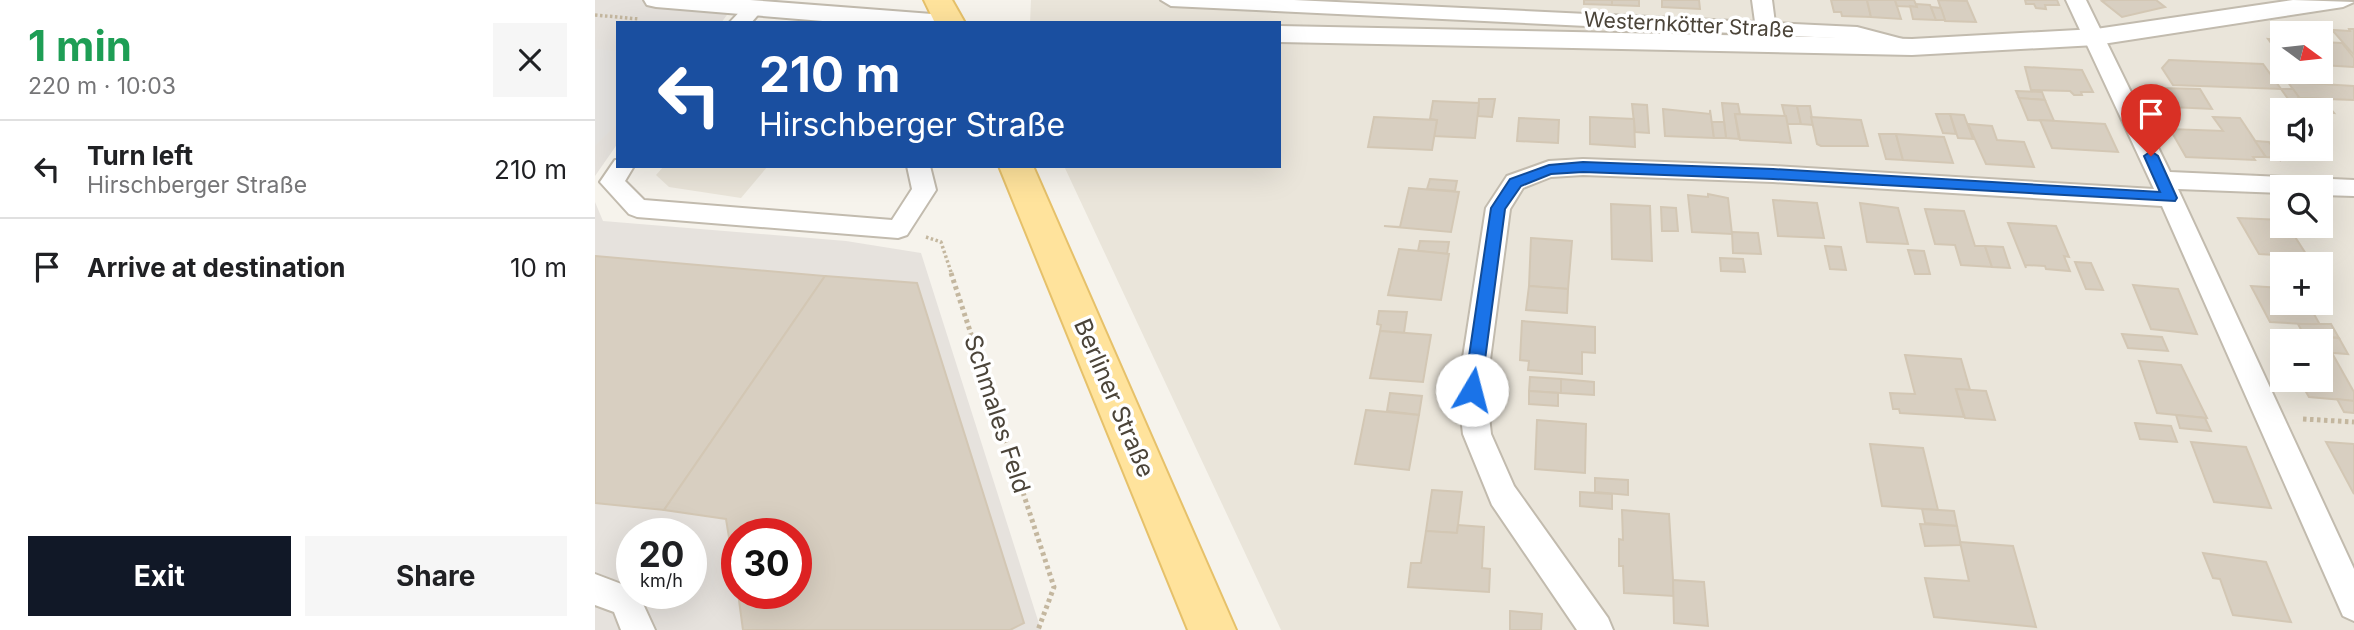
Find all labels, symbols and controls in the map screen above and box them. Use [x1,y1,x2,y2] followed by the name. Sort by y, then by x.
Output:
[1583,7,1795,42] street label: Westernkötter Straße
[28,20,132,71] text: 1 min
[2270,21,2333,84] north arrow
[2270,21,2333,392] map controls
[493,23,567,97] button: close
[759,45,900,104] text: 210 m
[644,49,735,140] icon: left
[28,72,176,100] text: 220 m · 10:03
[2121,84,2181,156] pin
[2132,95,2170,133] icon: arrive
[2270,98,2333,161] button: sound
[759,105,1065,144] text: Hirschberger Straße
[87,140,193,171] text: Turn left
[28,150,66,188] icon: left
[494,154,567,185] text: 210 m
[87,171,307,199] text: Hirschberger Straße
[2270,175,2333,238] button: search
[28,248,66,286] icon: arrive
[87,252,346,283] text: Arrive at destination
[510,252,567,283] text: 10 m
[2270,252,2333,315] button: +
[1068,314,1161,481] street label: Berliner Straße
[2270,329,2333,392] button: −
[958,331,1037,497] street label: Schmales Feld
[1435,353,1509,427] position arrow
[721,518,812,609] speed limit sign: 30
[639,533,684,575] text: 20
[28,536,291,616] button: Exit
[305,536,567,616] button: Share
[640,570,683,591] text: km/h

